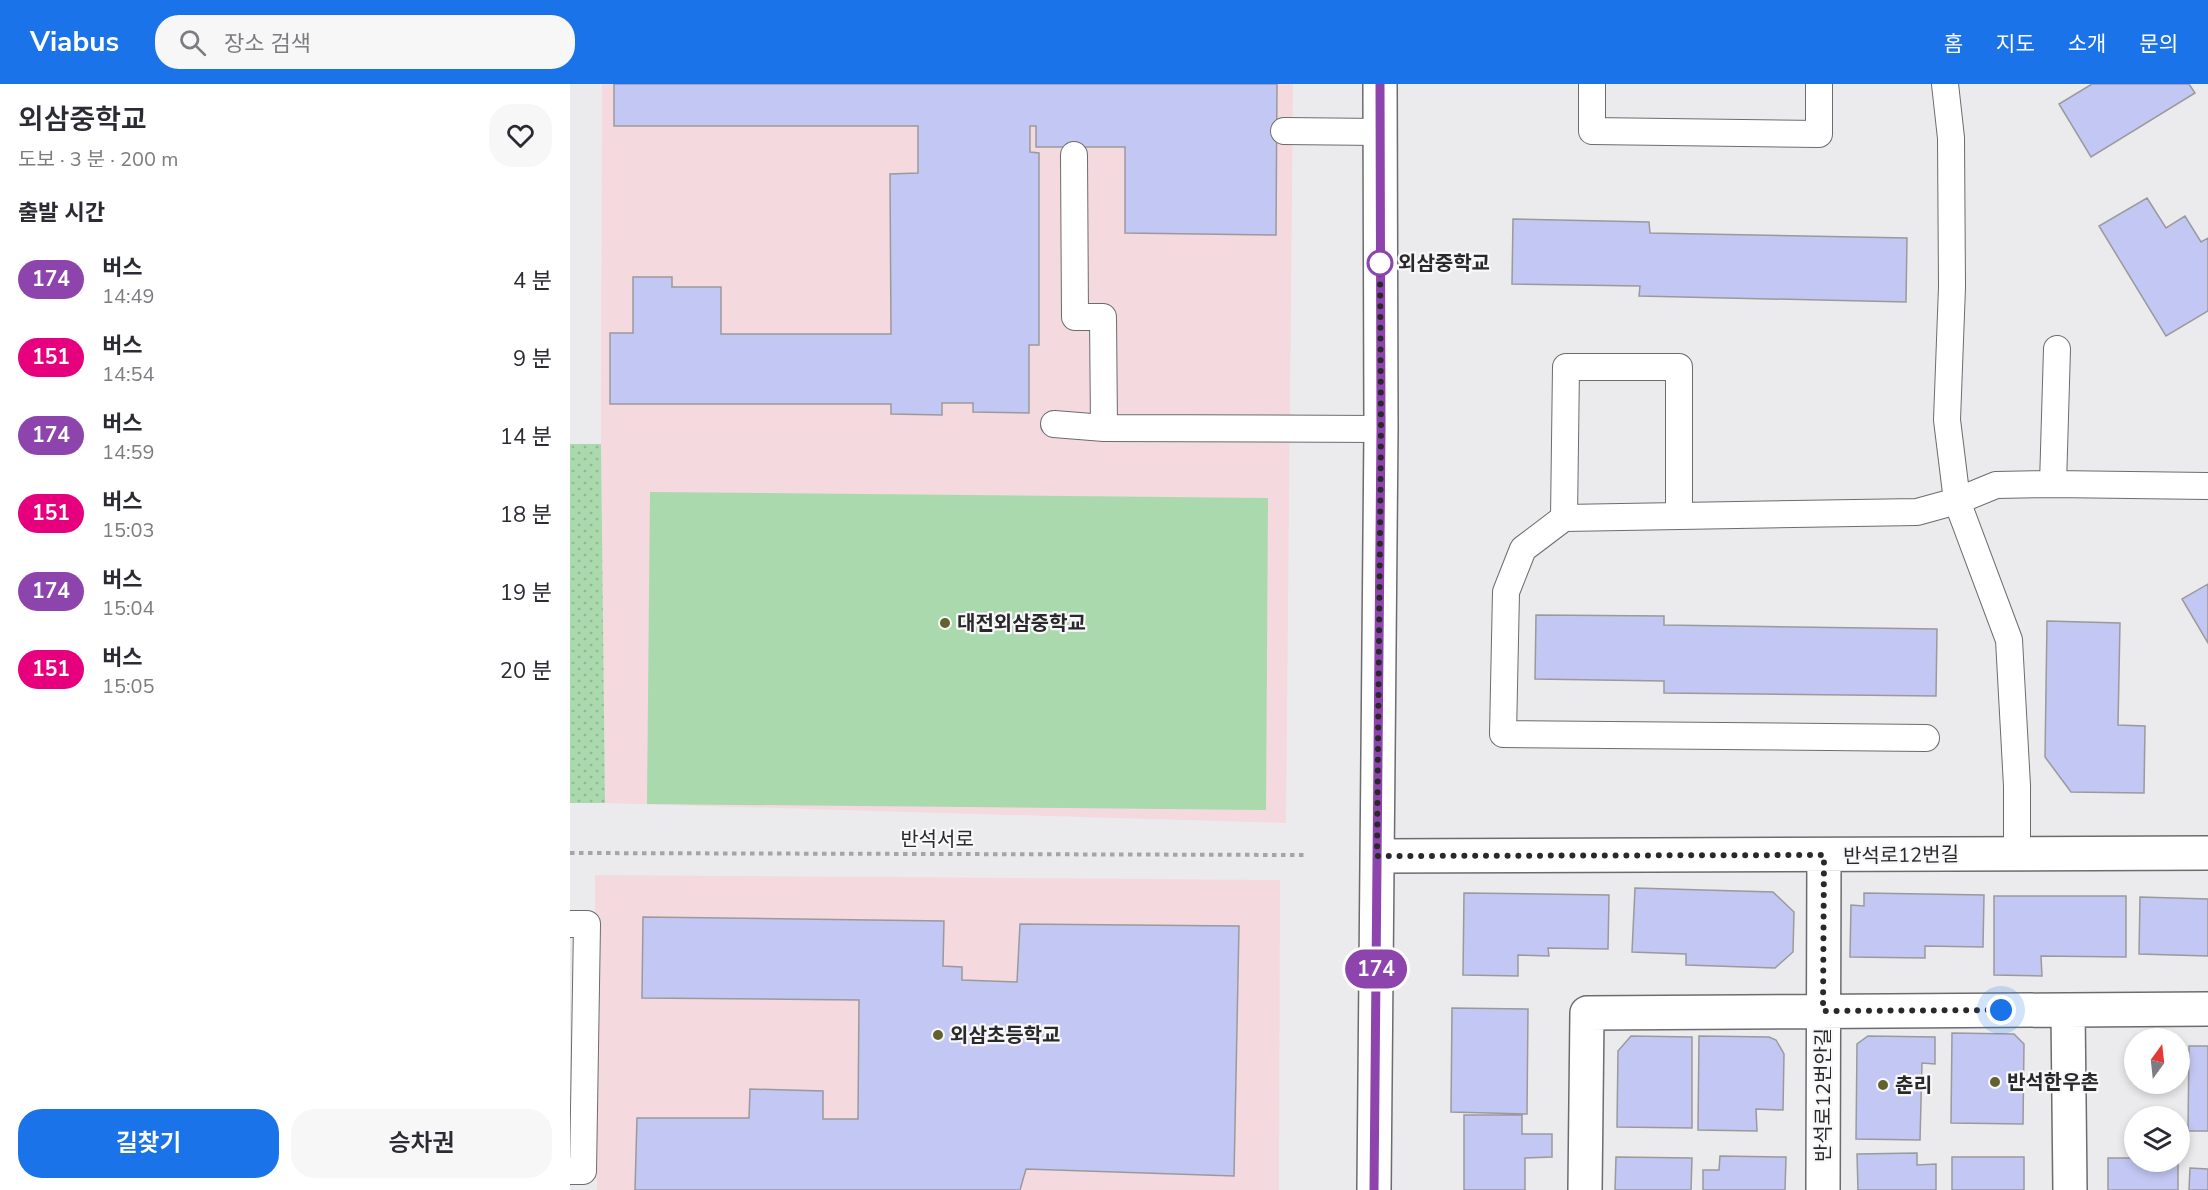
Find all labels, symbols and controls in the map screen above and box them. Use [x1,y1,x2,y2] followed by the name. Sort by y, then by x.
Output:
[155,15,575,69] search box
[30,23,119,61] text: Viabus
[176,26,209,59] icon: search
[224,29,311,59] text: 장소 검색
[1944,30,1963,58] text: 홈
[1996,30,2035,58] text: 지도
[2068,30,2106,58] text: 소개
[2139,30,2178,58] text: 문의
[18,101,147,139] text: 외삼중학교
[489,104,552,167] button: heart
[18,146,178,173] text: 도보 · 3 분 · 200 m
[18,198,105,228] text: 출발 시간
[1367,250,1393,276] marker: 외삼중학교
[1398,250,1490,277] place label: 외삼중학교
[102,253,142,283] text: 버스
[32,265,70,293] text: 174
[513,266,552,296] text: 4 분
[102,283,155,310] text: 14:49
[102,331,142,361] text: 버스
[32,343,70,371] text: 151
[513,344,552,374] text: 9 분
[102,361,155,388] text: 14:54
[102,409,142,439] text: 버스
[32,421,70,449] text: 174
[500,422,552,452] text: 14 분
[102,439,155,466] text: 14:59
[102,487,142,517] text: 버스
[32,499,70,527] text: 151
[500,500,552,530] text: 18 분
[102,517,155,544] text: 15:03
[102,565,142,595] text: 버스
[32,577,70,605] text: 174
[500,578,552,608] text: 19 분
[102,595,155,622] text: 15:04
[957,610,1086,637] place label: 대전외삼중학교
[938,616,952,630] marker: 대전외삼중학교
[102,643,142,673] text: 버스
[32,655,70,683] text: 151
[500,656,552,686] text: 20 분
[102,673,155,700] text: 15:05
[900,826,974,853] street label: 반석서로
[1843,841,1959,870] street label: 반석로12번길
[1342,950,1410,988] line badge: 174
[1357,955,1395,983] text: 174
[1986,995,2016,1025] your location
[950,1022,1060,1049] place label: 외삼초등학교
[931,1028,945,1042] marker: 외삼초등학교
[1810,1028,1837,1162] street label: 반석로12번안길
[2124,1028,2190,1094] north arrow
[2124,1028,2190,1172] map controls
[2007,1069,2099,1096] place label: 반석한우촌
[1895,1072,1932,1099] place label: 춘리
[1988,1075,2002,1089] marker: 반석한우촌
[1876,1078,1890,1092] marker: 춘리
[2124,1106,2190,1172] button: layers
[18,1109,279,1178] button: 길찾기
[291,1109,552,1178] button: 승차권

